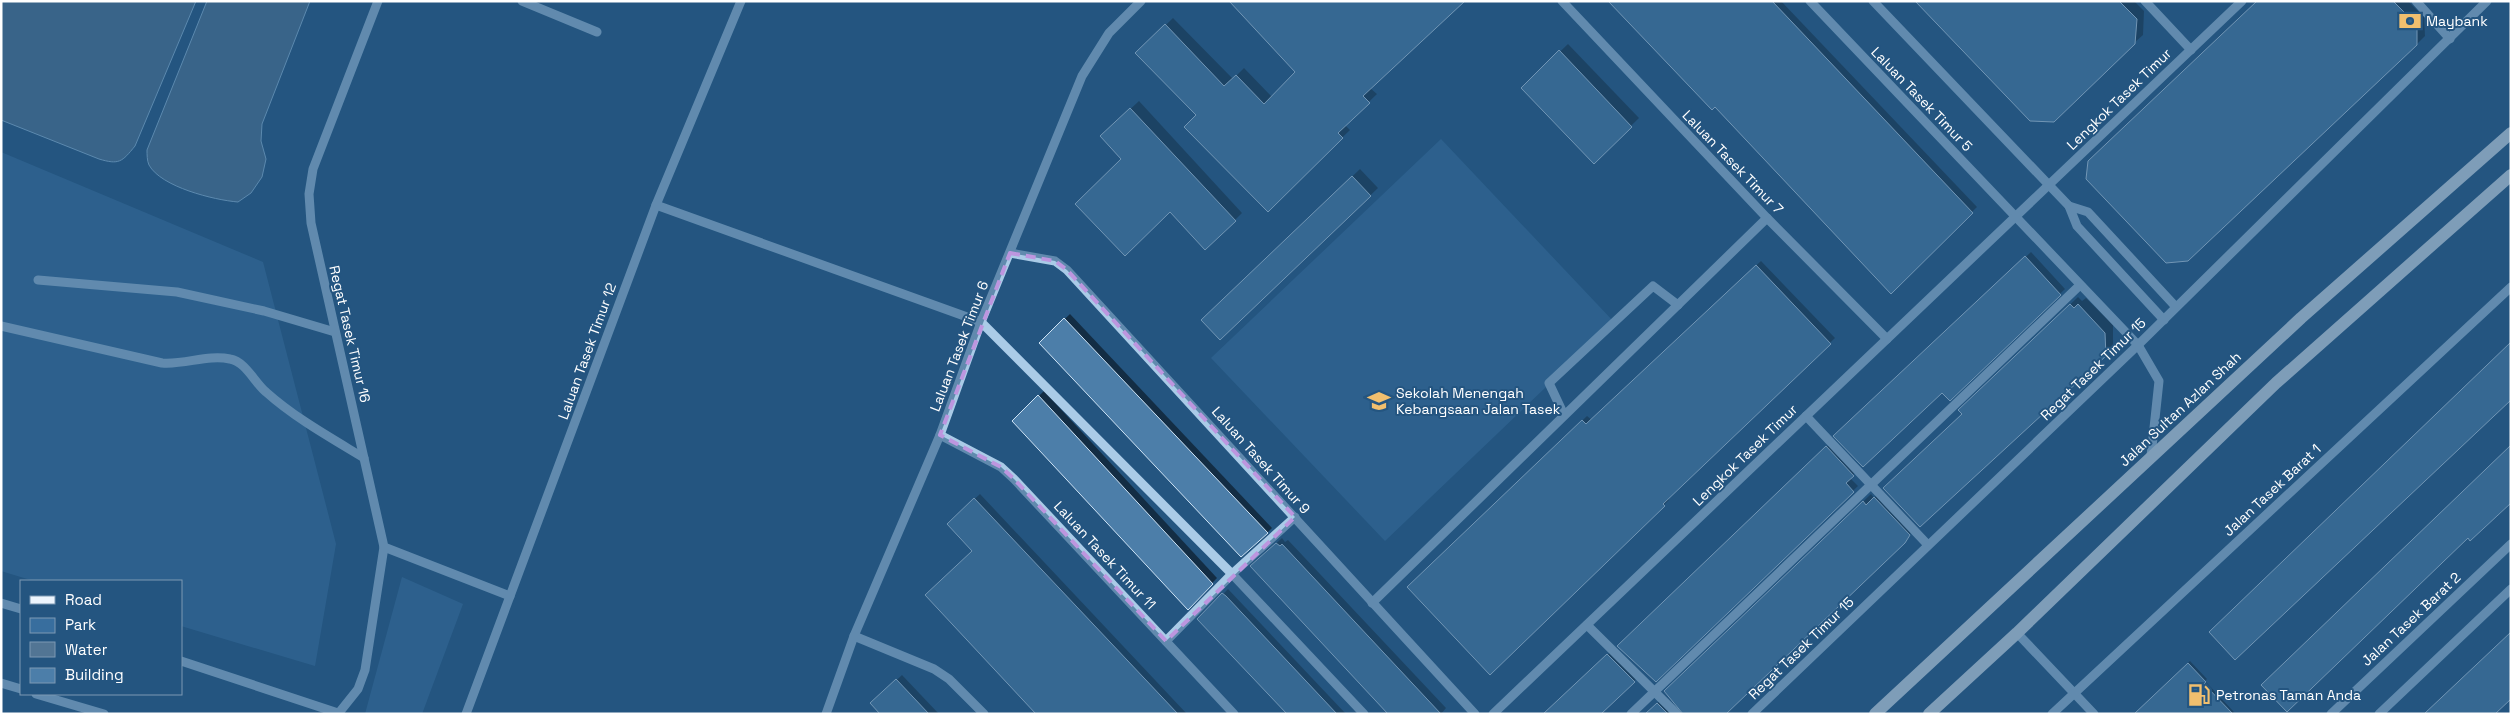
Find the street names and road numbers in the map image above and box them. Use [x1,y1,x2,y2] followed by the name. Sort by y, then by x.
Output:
[1867,43,1977,155] street label: Laluan Tasek Timur 5
[2063,44,2175,154] street label: Lengkok Tasek Timur
[1679,106,1787,218] street label: Laluan Tasek Timur 7
[325,264,375,404] street label: Regat Tasek Timur 16
[926,278,992,414] street label: Laluan Tasek Timur 6
[554,280,620,422] street label: Laluan Tasek Timur 12
[2036,314,2150,424] street label: Regat Tasek Timur 15
[2115,348,2245,470] street label: Jalan Sultan Azlan Shah
[1689,400,1801,510] street label: Lengkok Tasek Timur
[1208,403,1314,517] street label: Laluan Tasek Timur 9
[2219,440,2325,540] street label: Jalan Tasek Barat 1
[1050,497,1160,613] street label: Laluan Tasek Timur 11
[2357,568,2465,670] street label: Jalan Tasek Barat 2
[1744,593,1858,703] street label: Regat Tasek Timur 15

